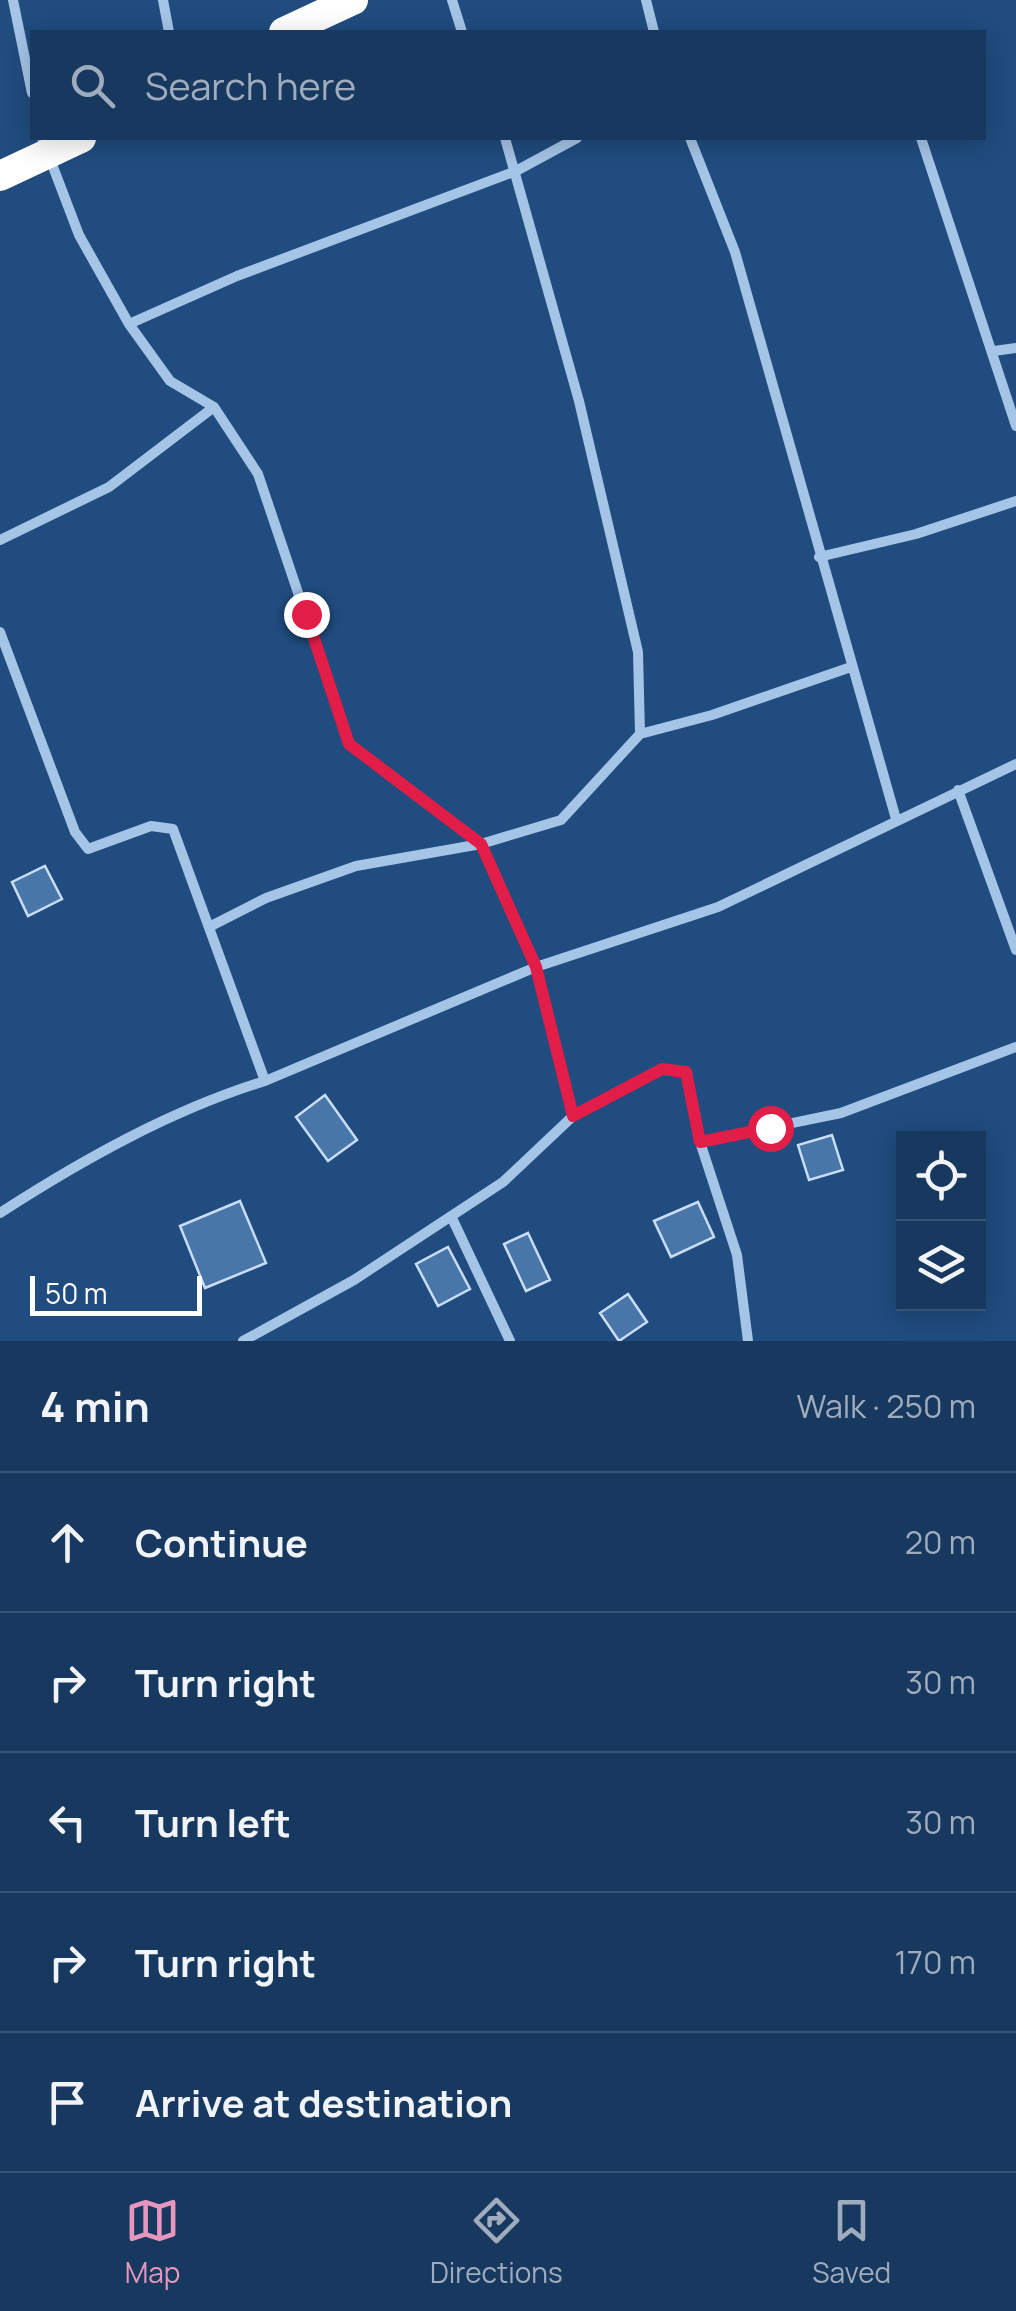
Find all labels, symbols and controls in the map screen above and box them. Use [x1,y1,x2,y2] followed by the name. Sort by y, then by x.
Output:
[30,30,986,140] search box
[65,58,120,113] icon: search
[145,59,356,111] text: Search here
[284,592,330,638] route end
[748,1106,794,1152] route start
[896,1131,986,1311] map controls
[896,1131,986,1221] button: locate
[896,1221,986,1311] button: layers
[30,1271,202,1316] scale bar
[45,1274,108,1312] text: 50 m
[40,1377,150,1435] text: 4 min
[797,1384,976,1428] text: Walk · 250 m
[40,1515,95,1570] icon: ahead
[135,1516,308,1568] text: Continue
[905,1520,976,1564] text: 20 m
[40,1655,95,1710] icon: right
[135,1656,316,1708] text: Turn right
[905,1660,976,1704] text: 30 m
[40,1795,95,1850] icon: left
[135,1796,291,1848] text: Turn left
[905,1800,976,1844] text: 30 m
[40,1935,95,1990] icon: right
[135,1936,316,1988] text: Turn right
[894,1940,976,1984] text: 170 m
[40,2075,95,2130] icon: arrive
[135,2076,512,2128] text: Arrive at destination
[125,2193,180,2291] tab: Map
[430,2193,563,2291] tab: Directions
[812,2193,891,2291] tab: Saved

